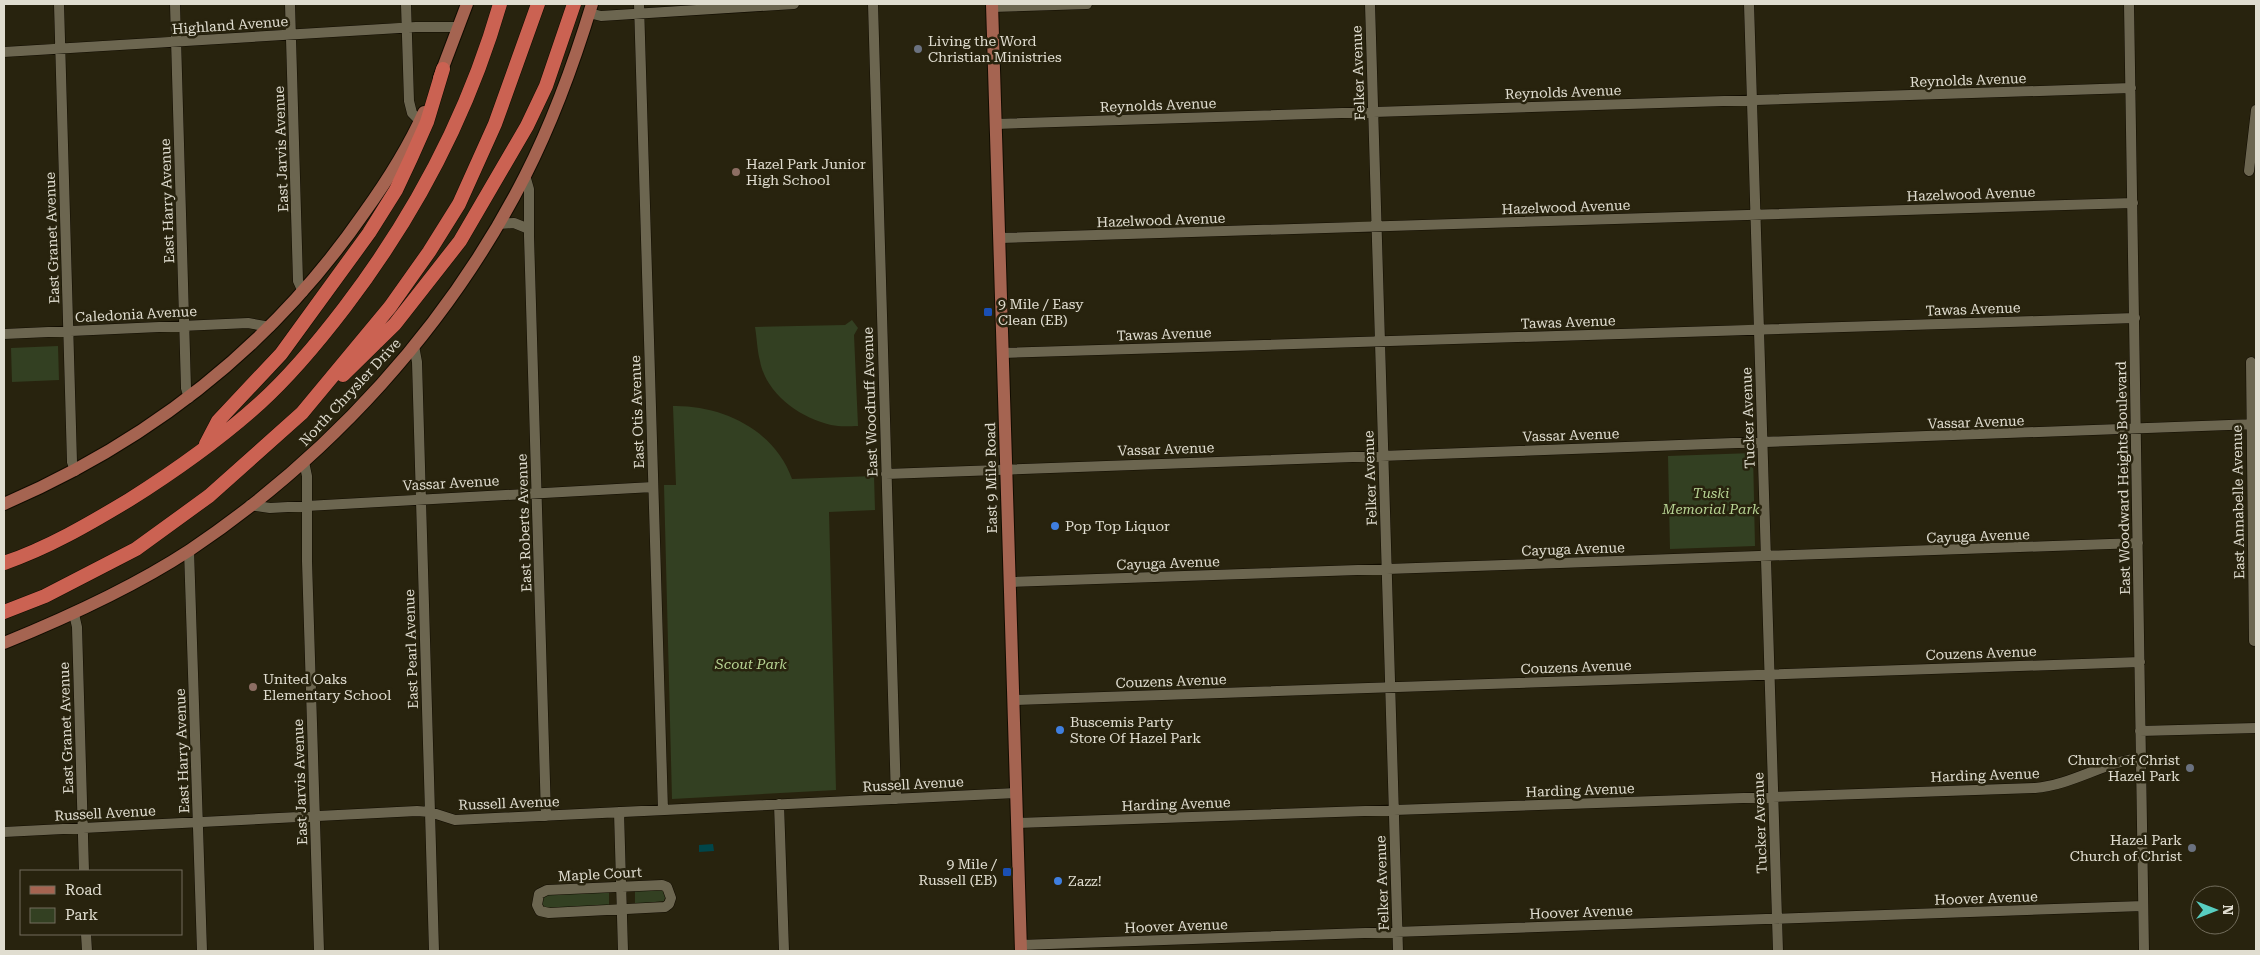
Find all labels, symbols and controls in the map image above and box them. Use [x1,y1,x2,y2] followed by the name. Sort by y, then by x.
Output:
[171,13,289,37] street label: Highland Avenue
[1348,25,1368,121] street label: Felker Avenue
[928,33,1062,65] place label: Living the Word Christian Ministries
[912,43,924,55] marker: Living the Word Christian Ministries
[1909,70,2027,90] street label: Reynolds Avenue
[1504,82,1622,102] street label: Reynolds Avenue
[271,85,291,212] street label: East Jarvis Avenue
[1099,95,1217,115] street label: Reynolds Avenue
[157,138,177,264] street label: East Harry Avenue
[746,156,866,188] place label: Hazel Park Junior High School
[730,166,742,178] marker: Hazel Park Junior High School
[42,172,62,304] street label: East Granet Avenue
[1906,184,2036,204] street label: Hazelwood Avenue
[1501,197,1631,217] street label: Hazelwood Avenue
[1096,210,1226,230] street label: Hazelwood Avenue
[998,296,1084,328] place label: 9 Mile / Easy Clean (EB)
[1925,299,2021,319] street label: Tawas Avenue
[75,303,198,325] street label: Caledonia Avenue
[982,306,994,318] marker: 9 Mile / Easy Clean (EB)
[1520,312,1616,332] street label: Tawas Avenue
[1116,324,1212,344] street label: Tawas Avenue
[859,326,881,477] street label: East Woodruff Avenue
[296,335,404,449] street label: North Chrysler Drive
[627,355,647,469] street label: East Otis Avenue
[2113,361,2133,595] street label: East Woodward Heights Boulevard
[1738,367,1758,469] street label: Tucker Avenue
[1927,412,2025,432] street label: Vassar Avenue
[982,422,1000,534] street label: East 9 Mile Road
[1522,425,1620,445] street label: Vassar Avenue
[2229,425,2247,579] street label: East Annabelle Avenue
[1360,430,1380,526] street label: Felker Avenue
[1117,439,1215,459] street label: Vassar Avenue
[514,453,534,592] street label: East Roberts Avenue
[402,472,500,494] street label: Vassar Avenue
[1661,485,1760,517] park label: Tuski Memorial Park
[1065,518,1170,534] place label: Pop Top Liquor
[1049,520,1061,532] marker: Pop Top Liquor
[1926,526,2030,546] street label: Cayuga Avenue
[1521,539,1625,559] street label: Cayuga Avenue
[1116,553,1220,573] street label: Cayuga Avenue
[401,589,421,709] street label: East Pearl Avenue
[1925,643,2037,663] street label: Couzens Avenue
[714,656,787,672] park label: Scout Park
[1520,657,1632,677] street label: Couzens Avenue
[56,662,76,794] street label: East Granet Avenue
[263,671,392,703] place label: United Oaks Elementary School
[1115,671,1227,691] street label: Couzens Avenue
[247,681,259,693] marker: United Oaks Elementary School
[172,688,192,814] street label: East Harry Avenue
[1070,714,1201,746] place label: Buscemis Party Store Of Hazel Park
[290,718,310,845] street label: East Jarvis Avenue
[1054,724,1066,736] marker: Buscemis Party Store Of Hazel Park
[2068,752,2180,784] place label: Church of Christ Hazel Park
[2184,762,2196,774] marker: Church of Christ Hazel Park
[1930,765,2040,785] street label: Harding Avenue
[1750,772,1770,874] street label: Tucker Avenue
[862,773,964,795] street label: Russell Avenue
[1525,780,1635,800] street label: Harding Avenue
[458,793,560,813] street label: Russell Avenue
[1121,794,1231,814] street label: Harding Avenue
[54,802,156,824] street label: Russell Avenue
[2070,832,2182,864] place label: Hazel Park Church of Christ
[1372,835,1392,931] street label: Felker Avenue
[2186,842,2198,854] marker: Hazel Park Church of Christ
[919,856,998,888] place label: 9 Mile / Russell (EB)
[558,864,642,884] street label: Maple Court
[1001,866,1013,878] marker: 9 Mile / Russell (EB)
[20,870,182,935] legend
[1068,873,1102,889] place label: Zazz!
[1052,875,1064,887] marker: Zazz!
[65,881,102,899] text: Road
[2190,885,2240,935] north arrow
[1934,888,2038,908] street label: Hoover Avenue
[1529,902,1633,922] street label: Hoover Avenue
[2220,905,2236,916] text: N
[65,906,99,924] text: Park
[1124,916,1228,936] street label: Hoover Avenue

